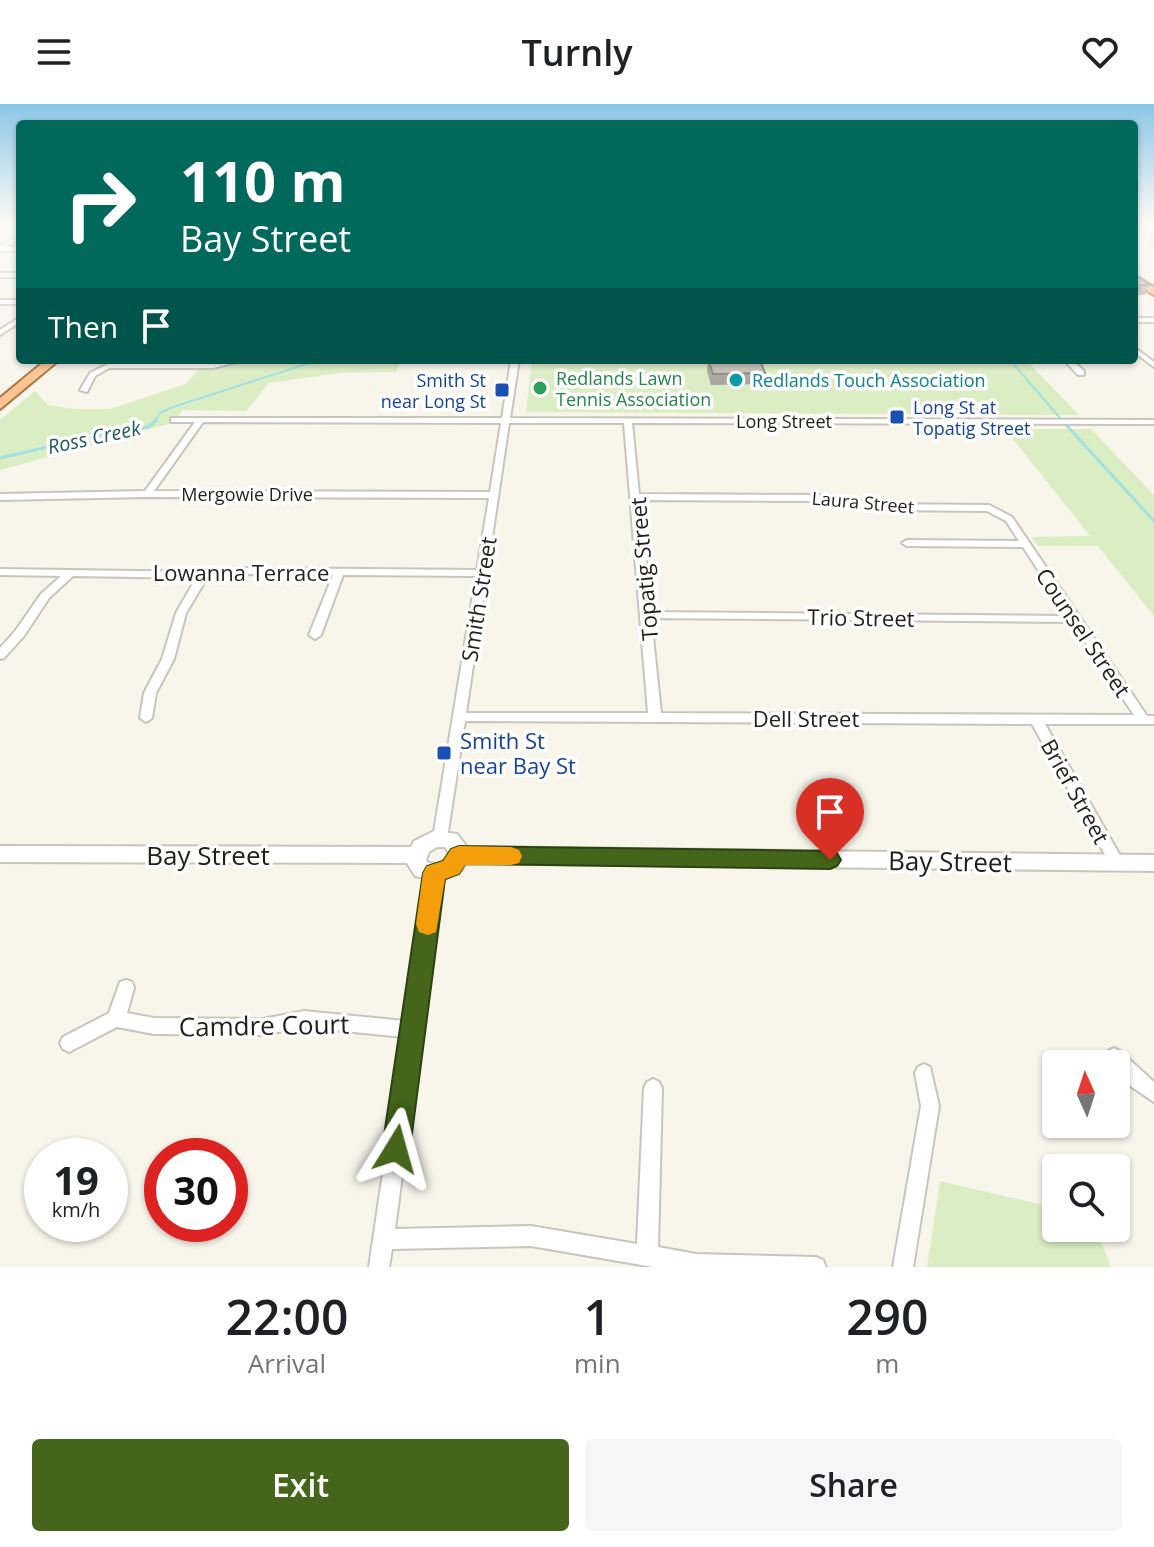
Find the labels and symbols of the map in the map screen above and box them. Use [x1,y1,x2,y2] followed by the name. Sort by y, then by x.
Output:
[556,366,711,411] place label: Redlands Lawn Tennis Association
[381,368,486,413] place label: Smith St near Long St
[752,368,986,392] place label: Redlands Touch Association
[727,371,745,389] marker: Redlands Touch Association
[531,379,549,397] marker: Redlands Lawn Tennis Association
[493,381,511,399] marker: Smith St near Long St
[913,395,1030,440] place label: Long St at Topatig Street
[888,408,906,426] marker: Long St at Topatig Street
[736,409,832,433] street label: Long Street
[45,414,144,460] water label: Ross Creek
[181,482,313,506] street label: Mergowie Drive
[811,486,915,518] street label: Laura Street
[622,496,664,642] street label: Topatig Street
[453,534,503,664] street label: Smith Street
[153,557,329,587] street label: Lowanna Terrace
[1030,562,1138,703] street label: Counsel Street
[807,601,915,633] street label: Trio Street
[753,703,859,733] street label: Dell Street
[460,725,576,780] place label: Smith St near Bay St
[1035,733,1117,849] street label: Brief Street
[435,744,453,762] marker: Smith St near Bay St
[796,778,864,860] pin
[146,837,270,873] street label: Bay Street
[888,842,1012,880] street label: Bay Street
[178,1006,350,1044] street label: Camdre Court
[1042,1050,1130,1138] north arrow
[354,1107,438,1191] position arrow
[144,1138,248,1242] speed limit sign: 30

